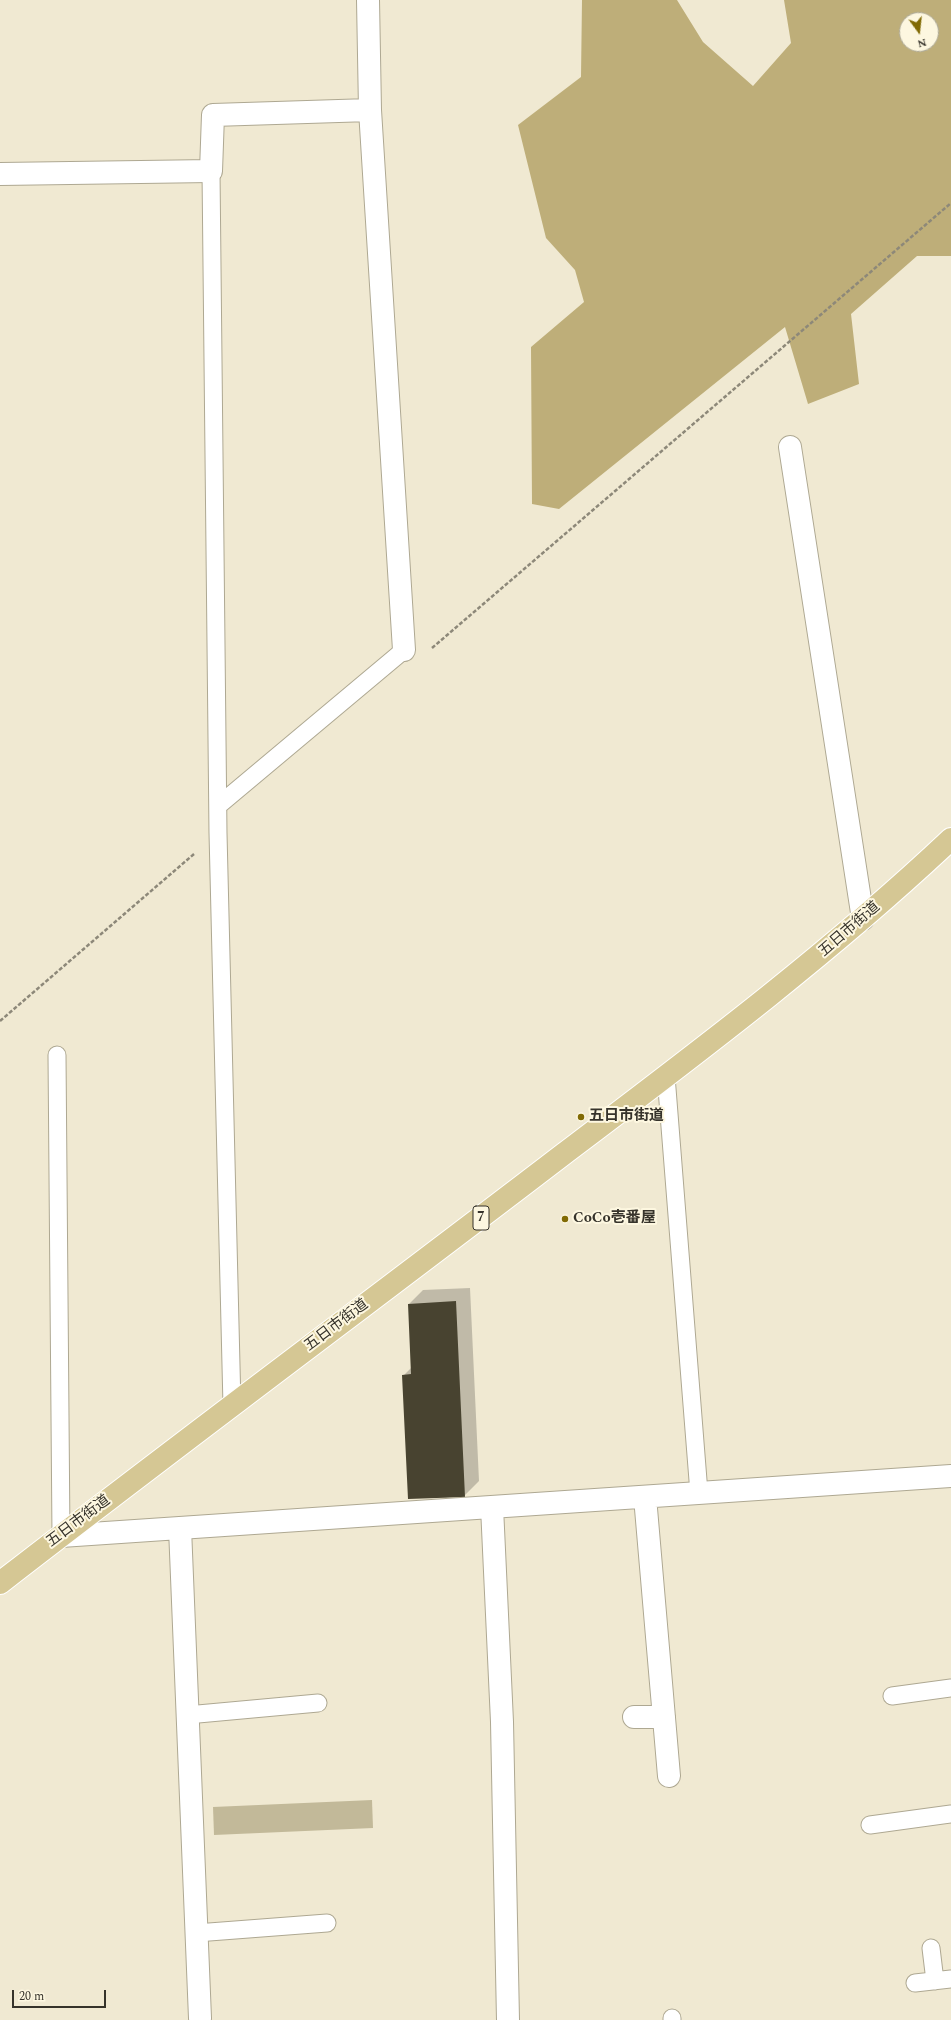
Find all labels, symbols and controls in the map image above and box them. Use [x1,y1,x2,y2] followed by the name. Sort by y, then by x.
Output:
[899,12,939,52] north arrow
[915,34,929,52] text: N
[816,899,884,961] street label: 五日市街道
[589,1108,664,1126] place label: 五日市街道
[576,1112,586,1122] marker: 五日市街道
[473,1206,489,1230] road number: 7
[573,1210,656,1228] place label: CoCo壱番屋
[560,1214,570,1224] marker: CoCo壱番屋
[302,1296,372,1356] street label: 五日市街道
[44,1492,114,1552] street label: 五日市街道
[14,1982,108,2008] scale bar
[19,1987,44,2006] text: 20 m

